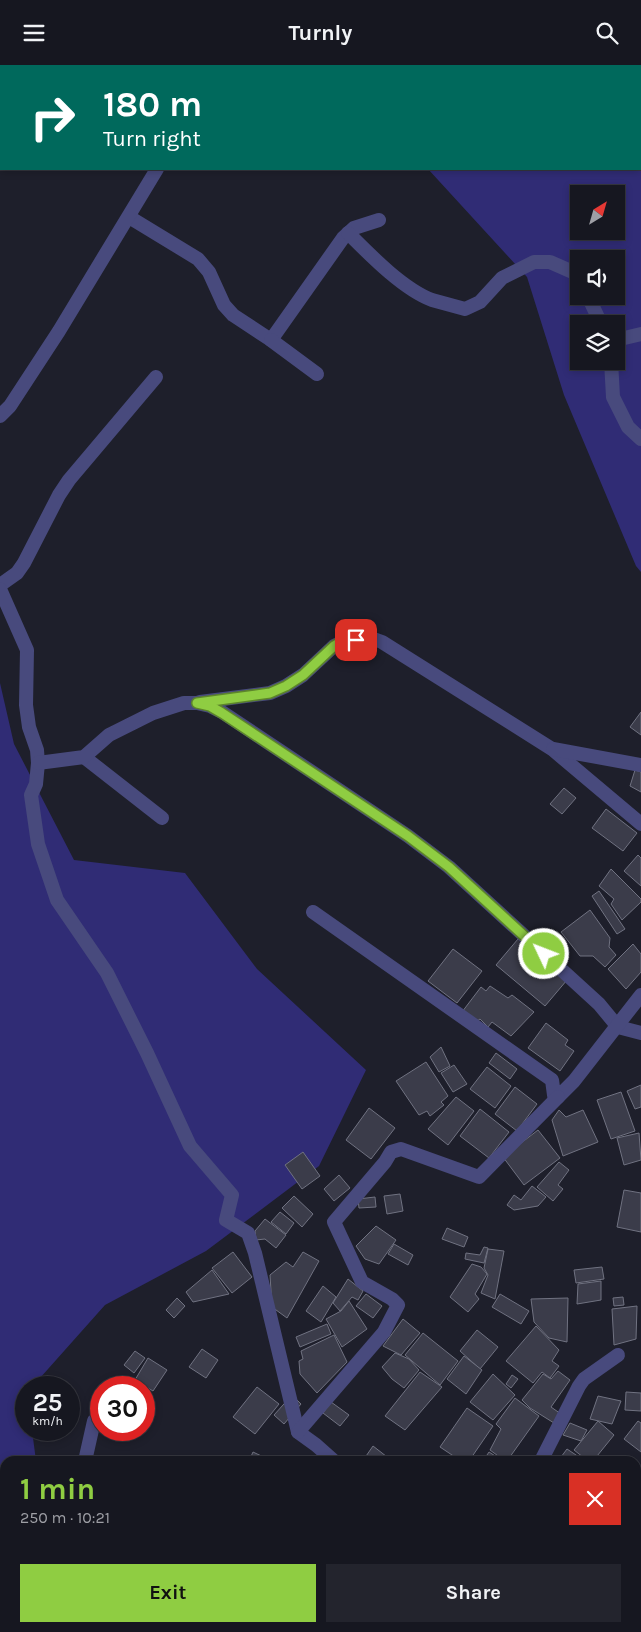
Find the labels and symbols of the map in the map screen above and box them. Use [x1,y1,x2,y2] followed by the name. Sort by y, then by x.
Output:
[570,185,625,240] north arrow
[335,619,377,661] pin
[517,927,569,979] position arrow
[90,1376,155,1441] speed limit sign: 30

